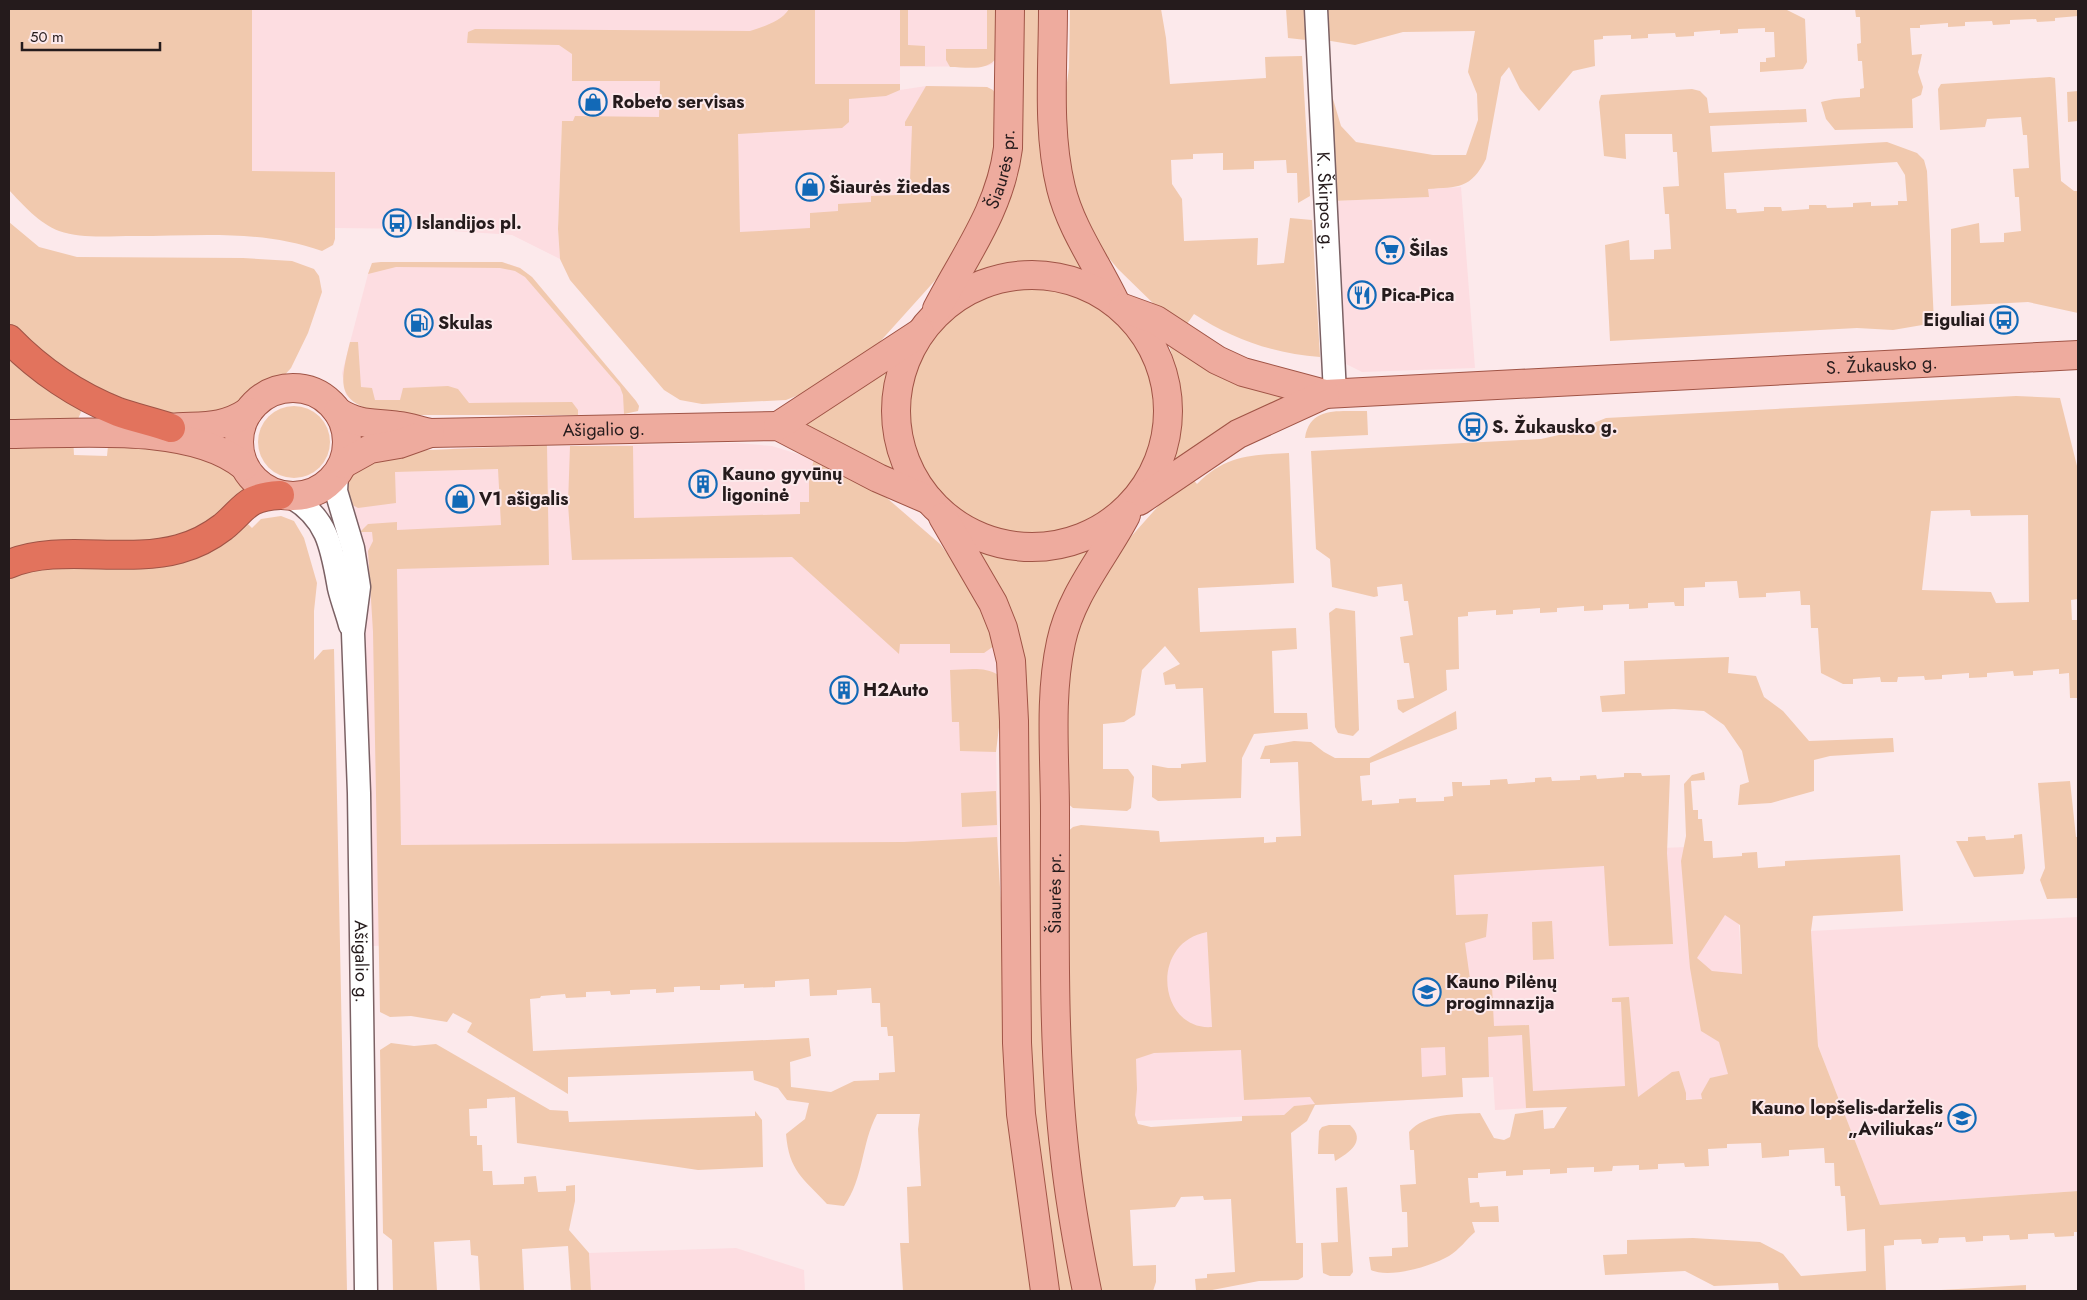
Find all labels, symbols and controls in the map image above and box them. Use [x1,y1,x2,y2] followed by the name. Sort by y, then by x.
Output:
[22,20,160,52] scale bar
[30,26,64,48] text: 50 m
[578,87,608,117] shop icon: Robeto servisas
[612,89,744,115] place label: Robeto servisas
[979,129,1021,213] street label: Šiaurės pr.
[1310,151,1341,250] street label: K. Škirpos g.
[795,172,825,202] shop icon: Šiaurės žiedas
[829,174,950,200] place label: Šiaurės žiedas
[382,208,412,238] bus stop icon: Islandijos pl.
[416,210,522,236] place label: Islandijos pl.
[1375,235,1405,265] supermarket icon: Šilas
[1409,237,1448,263] place label: Šilas
[1347,280,1377,310] restaurant icon: Pica-Pica
[1381,282,1455,308] place label: Pica-Pica
[1989,305,2019,335] bus stop icon: Eiguliai
[1923,307,1985,333] place label: Eiguliai
[404,308,434,338] fuel station icon: Skulas
[438,310,493,336] place label: Skulas
[1825,349,1938,381] street label: S. Žukausko g.
[1458,412,1488,442] bus stop icon: S. Žukausko g.
[1492,414,1618,440] place label: S. Žukausko g.
[562,416,645,443] street label: Ašigalio g.
[722,461,842,508] place label: Kauno gyvūnų ligoninė
[688,469,718,499] building icon: Kauno gyvūnų ligoninė
[445,484,475,514] shop icon: V1 ašigalis
[478,486,568,512] place label: V1 ašigalis
[829,675,859,705] building icon: H2Auto
[863,677,929,703] place label: H2Auto
[1042,852,1068,934] street label: Šiaurės pr.
[348,920,375,1003] street label: Ašigalio g.
[1446,969,1557,1016] place label: Kauno Pilėnų progimnazija
[1412,977,1442,1007] school or university icon: Kauno Pilėnų progimnazija
[1751,1095,1943,1142] place label: Kauno lopšelis-darželis „Aviliukas“
[1947,1103,1977,1133] school or university icon: Kauno lopšelis-darželis „Aviliukas“

